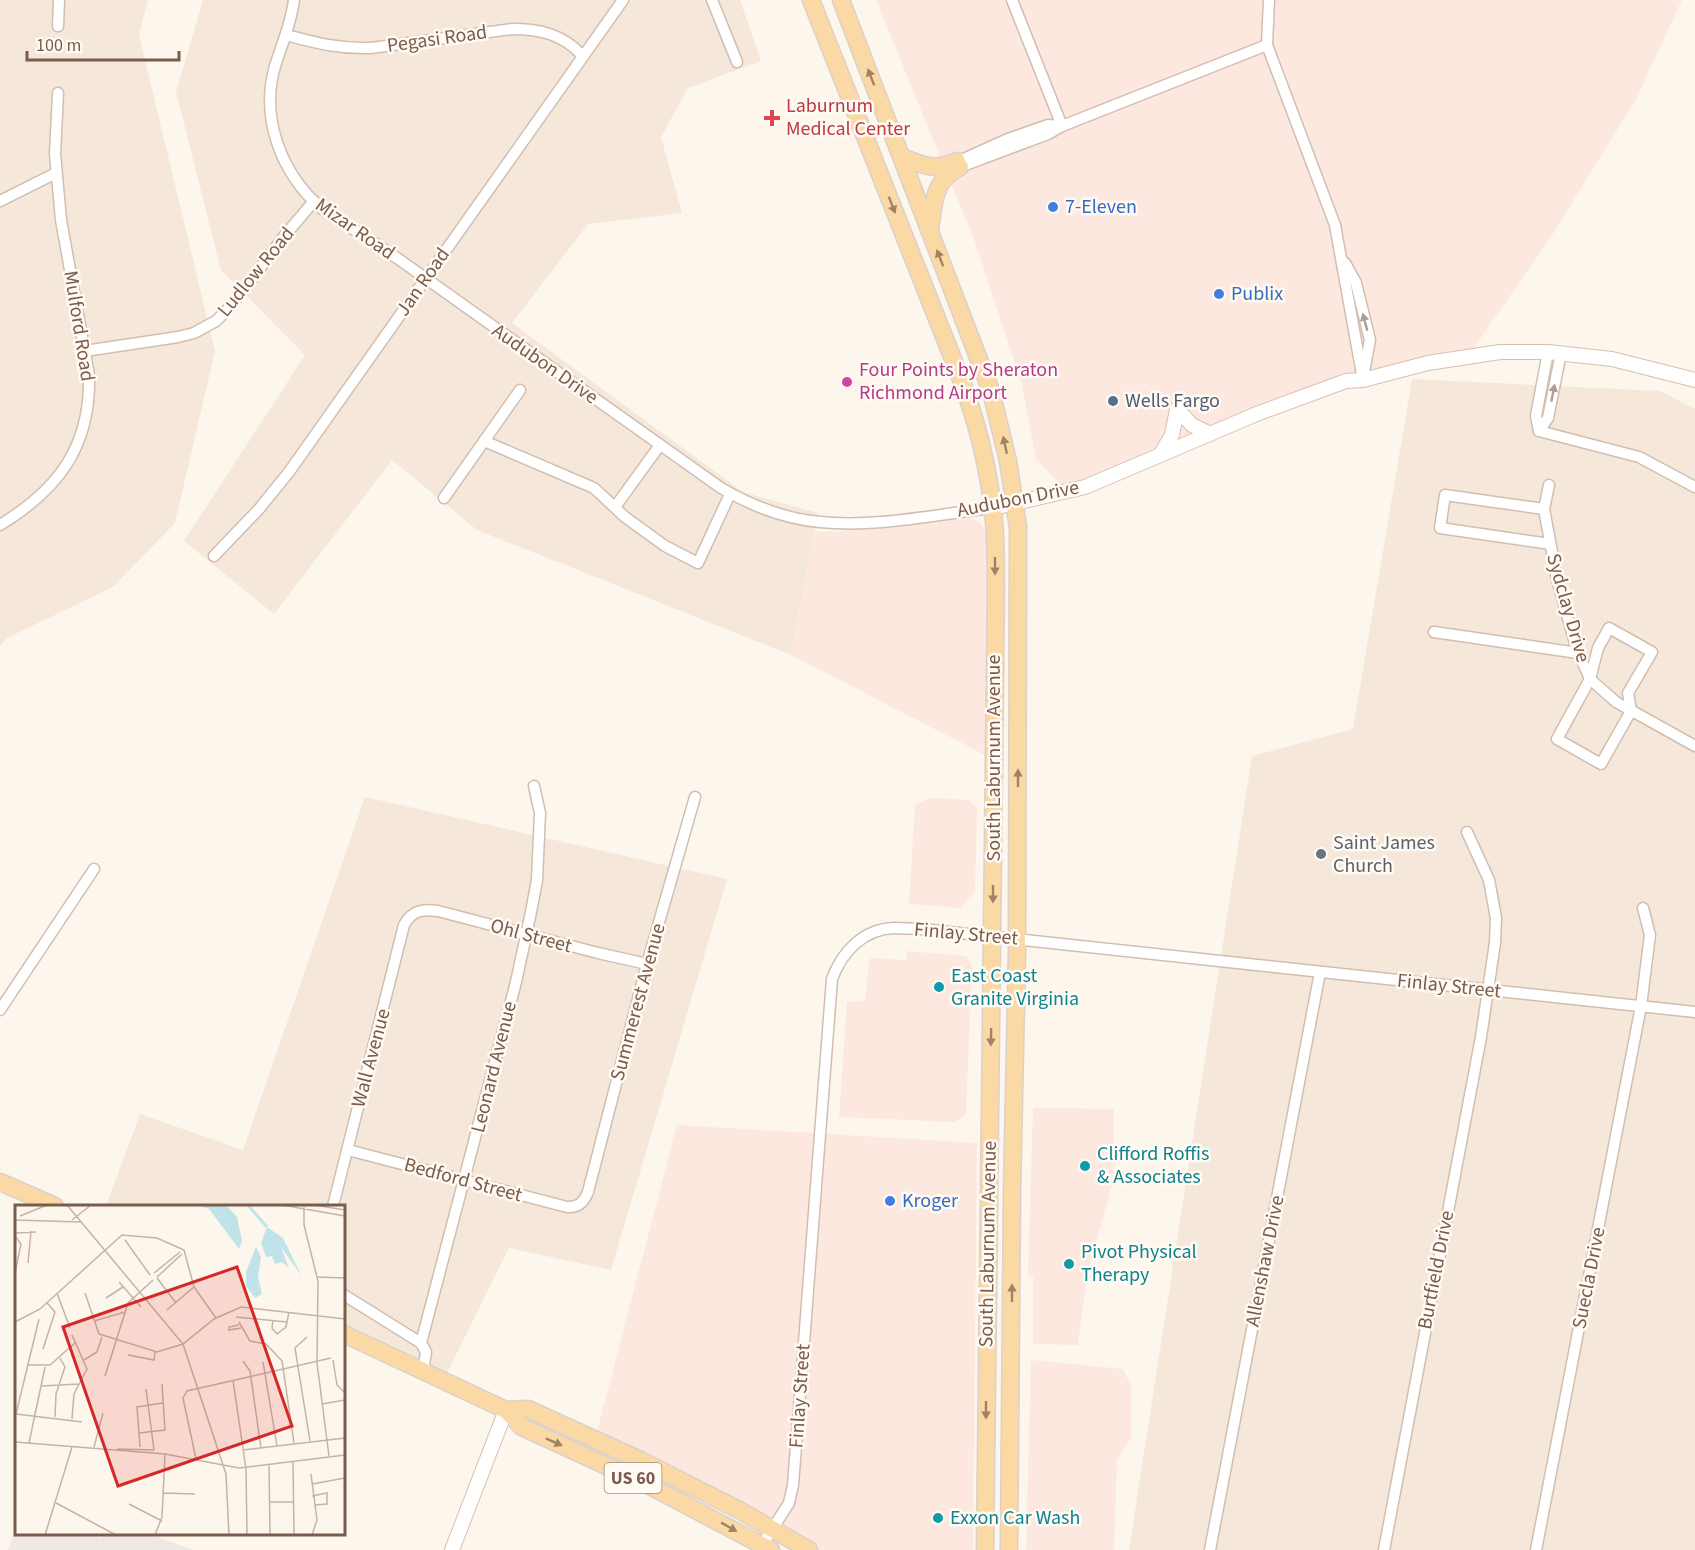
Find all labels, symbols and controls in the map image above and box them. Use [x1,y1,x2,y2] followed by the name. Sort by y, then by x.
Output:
[385,18,489,60] street label: Pegasi Road
[27,24,178,62] scale bar
[36,33,81,58] text: 100 m
[866,68,875,86] one-way arrow
[786,92,910,143] place label: Laburnum Medical Center
[763,109,781,127] marker: Laburnum Medical Center
[310,191,400,267] street label: Mizar Road
[1065,193,1137,221] place label: 7-Eleven
[888,196,898,214] one-way arrow
[1046,200,1060,214] marker: 7-Eleven
[211,221,301,323] street label: Ludlow Road
[389,242,457,322] street label: Jan Road
[935,248,945,266] one-way arrow
[56,269,102,383] street label: Mulford Road
[1231,280,1283,308] place label: Publix
[1212,287,1226,301] marker: Publix
[1360,313,1369,331] one-way arrow
[486,317,604,411] street label: Audubon Drive
[859,356,1058,407] place label: Four Points by Sheraton Richmond Airport
[840,375,854,389] marker: Four Points by Sheraton Richmond Airport
[1549,384,1558,403] one-way arrow
[1125,387,1220,415] place label: Wells Fargo
[1106,394,1120,408] marker: Wells Fargo
[1000,435,1009,454] one-way arrow
[955,473,1082,525] street label: Audubon Drive
[1539,550,1597,666] street label: Sydclay Drive
[990,557,1000,576] one-way arrow
[980,655,1008,861] street label: South Laburnum Avenue
[1013,769,1022,788] one-way arrow
[1333,829,1435,880] place label: Saint James Church
[1314,847,1328,861] marker: Saint James Church
[988,884,998,903] one-way arrow
[487,912,575,960] street label: Ohl Street
[913,916,1019,953] street label: Finlay Street
[604,920,672,1084] street label: Summerest Avenue
[951,962,1079,1013] place label: East Coast Granite Virginia
[1396,967,1503,1005] street label: Finlay Street
[932,980,946,994] marker: East Coast Granite Virginia
[464,998,524,1136] street label: Leonard Avenue
[344,1005,398,1111] street label: Wall Avenue
[986,1027,996,1046] one-way arrow
[972,1140,1004,1348] street label: South Laburnum Avenue
[1097,1140,1209,1191] place label: Clifford Roffis & Associates
[401,1151,525,1209] street label: Bedford Street
[1078,1159,1092,1173] marker: Clifford Roffis & Associates
[902,1187,958,1215] place label: Kroger
[1239,1193,1291,1329] street label: Allenshaw Drive
[883,1194,897,1208] marker: Kroger
[15,1205,345,1535] inset map
[1411,1208,1461,1332] street label: Burtfield Drive
[1565,1225,1613,1331] street label: Suecla Drive
[1081,1238,1197,1289] place label: Pivot Physical Therapy
[1062,1257,1076,1271] marker: Pivot Physical Therapy
[1007,1283,1017,1302] one-way arrow
[782,1343,818,1449] street label: Finlay Street
[982,1400,991,1419] one-way arrow
[545,1437,563,1447] one-way arrow
[604,1463,662,1493] road number: US 60
[950,1504,1080,1532] place label: Exxon Car Wash
[931,1511,945,1525] marker: Exxon Car Wash
[721,1522,738,1532] one-way arrow

